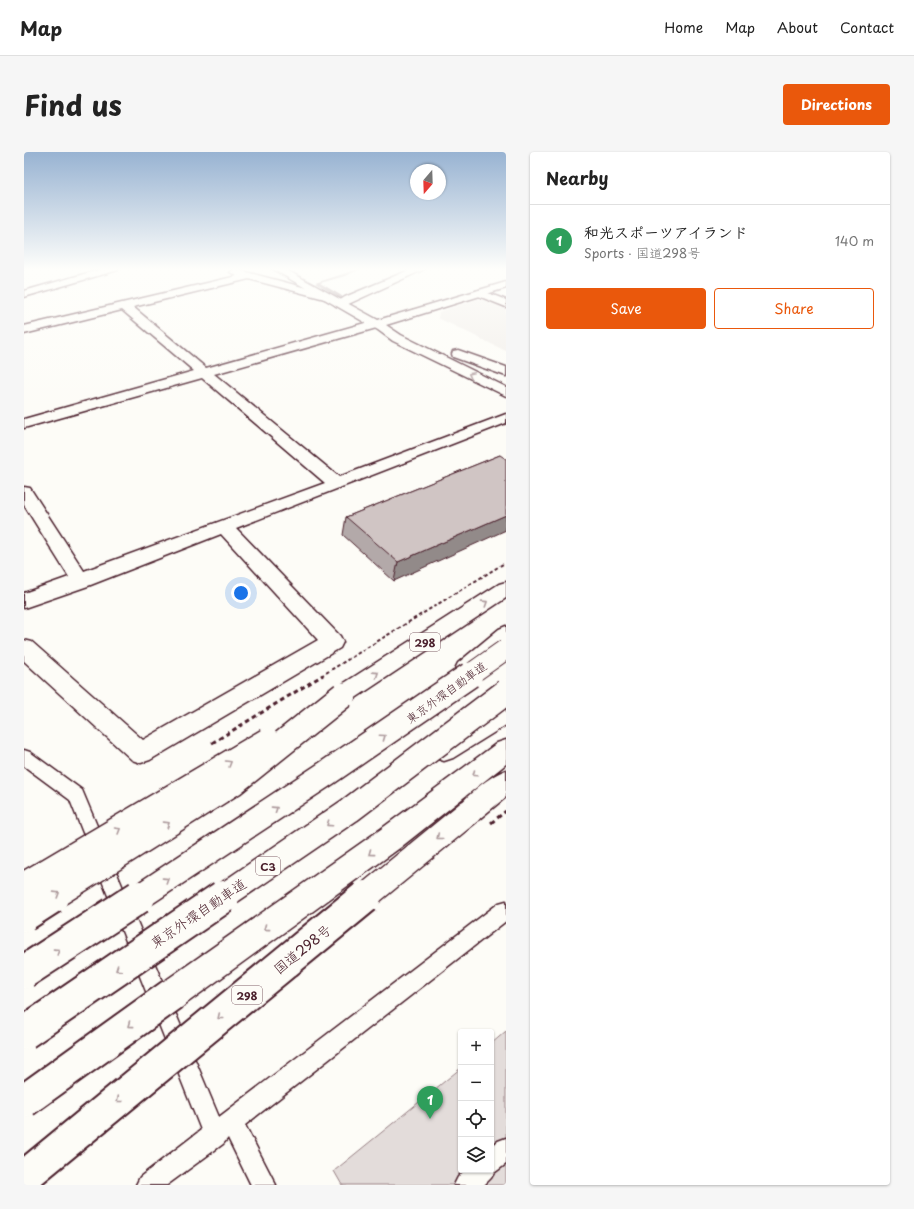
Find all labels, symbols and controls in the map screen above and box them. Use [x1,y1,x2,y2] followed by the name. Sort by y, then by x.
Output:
[20,14,62,42] text: Map
[664,17,703,38] text: Home
[725,17,755,38] text: Map
[777,17,818,38] text: About
[840,17,894,38] text: Contact
[24,83,122,126] text: Find us
[783,84,890,125] button: Directions
[410,164,446,200] north arrow
[546,165,608,191] text: Nearby
[584,220,748,243] text: 和光スポーツアイランド
[556,231,562,250] text: 1
[835,231,874,250] text: 140 m
[584,243,700,262] text: Sports · 国道298号
[546,288,706,329] button: Save
[714,288,874,329] button: Share
[468,372,475,379] one-way arrow
[231,583,251,603] your location
[481,600,488,608] one-way arrow
[410,633,440,651] road number: 298
[402,657,490,727] street label: 東京外環自動車道
[372,671,379,679] one-way arrow
[378,735,385,742] one-way arrow
[225,761,232,768] one-way arrow
[472,769,479,777] one-way arrow
[270,807,277,814] one-way arrow
[326,819,333,827] one-way arrow
[163,822,170,829] one-way arrow
[114,827,121,834] one-way arrow
[436,832,444,839] one-way arrow
[369,848,376,855] one-way arrow
[256,857,280,875] road number: C3
[146,873,250,953] street label: 東京外環自動車道
[162,877,169,885] one-way arrow
[53,891,60,899] one-way arrow
[269,919,335,979] street label: 国道298号
[263,923,270,930] one-way arrow
[53,948,60,956] one-way arrow
[115,964,122,971] one-way arrow
[232,986,262,1004] road number: 298
[217,1012,224,1019] one-way arrow
[127,1020,134,1028] one-way arrow
[458,1029,494,1173] map controls
[458,1029,494,1065] button: +
[458,1065,494,1101] button: −
[417,1086,443,1119] pin: 1
[117,1095,124,1102] one-way arrow
[458,1101,494,1137] button: locate
[458,1137,494,1173] button: layers

